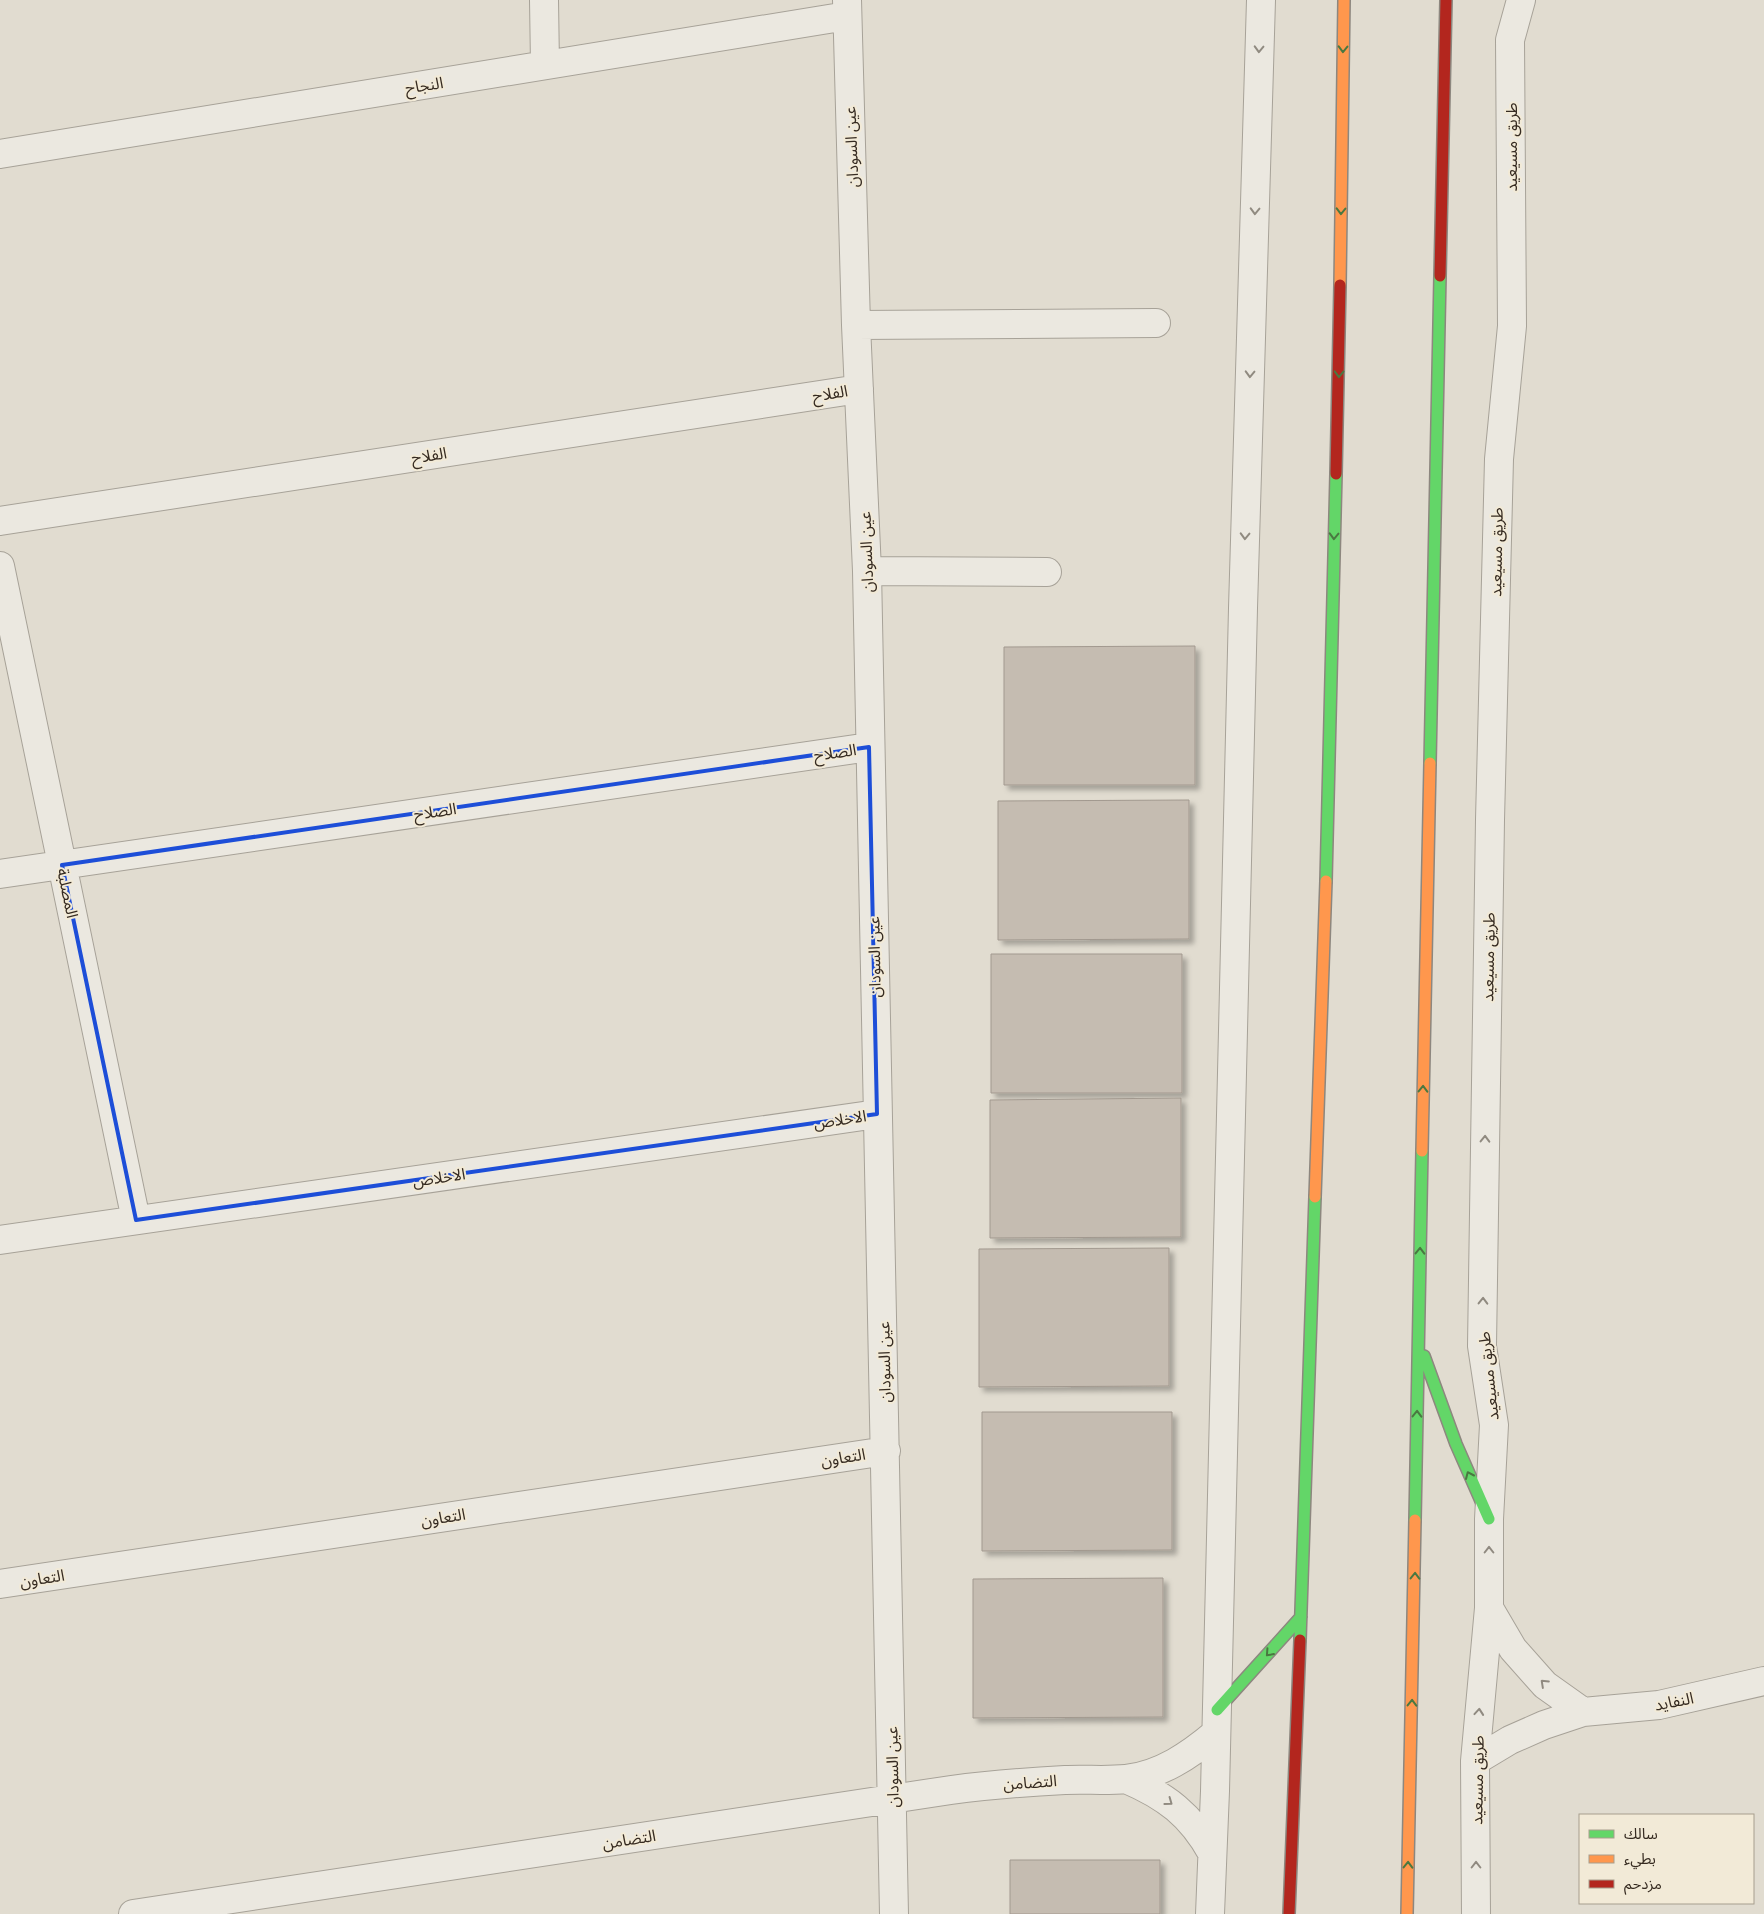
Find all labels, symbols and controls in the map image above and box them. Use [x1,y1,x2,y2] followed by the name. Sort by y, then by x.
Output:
[1254,45,1265,53] one-way arrow
[1338,45,1349,53] one-way arrow
[403,71,445,101] street label: النجاح
[1500,102,1522,192] street label: طريق مسيعيد
[839,106,862,188] street label: عين السودان
[1249,207,1260,215] one-way arrow
[1336,208,1346,215] one-way arrow
[1245,370,1255,378] one-way arrow
[1333,370,1344,378] one-way arrow
[811,379,850,409] street label: الفلاح
[410,441,449,471] street label: الفلاح
[1484,507,1508,597] street label: طريق مسيعيد
[854,511,877,593] street label: عين السودان
[1240,532,1250,540] one-way arrow
[1329,532,1340,540] one-way arrow
[812,738,858,768] street label: الصلاح
[412,797,458,827] street label: الصلاح
[53,866,84,920] street label: المصلبة
[1476,912,1500,1002] street label: طريق مسيعيد
[862,916,885,998] street label: عين السودان
[1418,1085,1428,1092] one-way arrow
[812,1104,868,1133] street label: الاخلاص
[1480,1134,1491,1142] one-way arrow
[411,1162,467,1191] street label: الاخلاص
[1414,1247,1425,1255] one-way arrow
[1478,1297,1488,1304] one-way arrow
[872,1321,895,1403] street label: عين السودان
[1472,1330,1504,1421] street label: طريق مسيعيد
[1412,1409,1422,1417] one-way arrow
[819,1443,867,1470] street label: التعاون
[1465,1471,1476,1480] one-way arrow
[419,1503,467,1530] street label: التعاون
[1484,1546,1494,1554] one-way arrow
[18,1564,66,1591] street label: التعاون
[1409,1572,1420,1580] one-way arrow
[1266,1647,1275,1656] one-way arrow
[1541,1680,1550,1689] one-way arrow
[1653,1686,1695,1715] street label: النفايد
[1407,1699,1417,1706] one-way arrow
[1474,1708,1485,1716] one-way arrow
[880,1726,903,1808] street label: عين السودان
[1465,1735,1489,1825] street label: طريق مسيعيد
[1002,1769,1058,1794] street label: التضامن
[1163,1796,1173,1805] one-way arrow
[1579,1814,1754,1904] legend
[1624,1823,1658,1843] text: سالك
[601,1824,657,1853] street label: التضامن
[1624,1848,1656,1870] text: بطيء
[1403,1861,1413,1869] one-way arrow
[1471,1861,1481,1869] one-way arrow
[1624,1873,1662,1895] text: مزدحم

